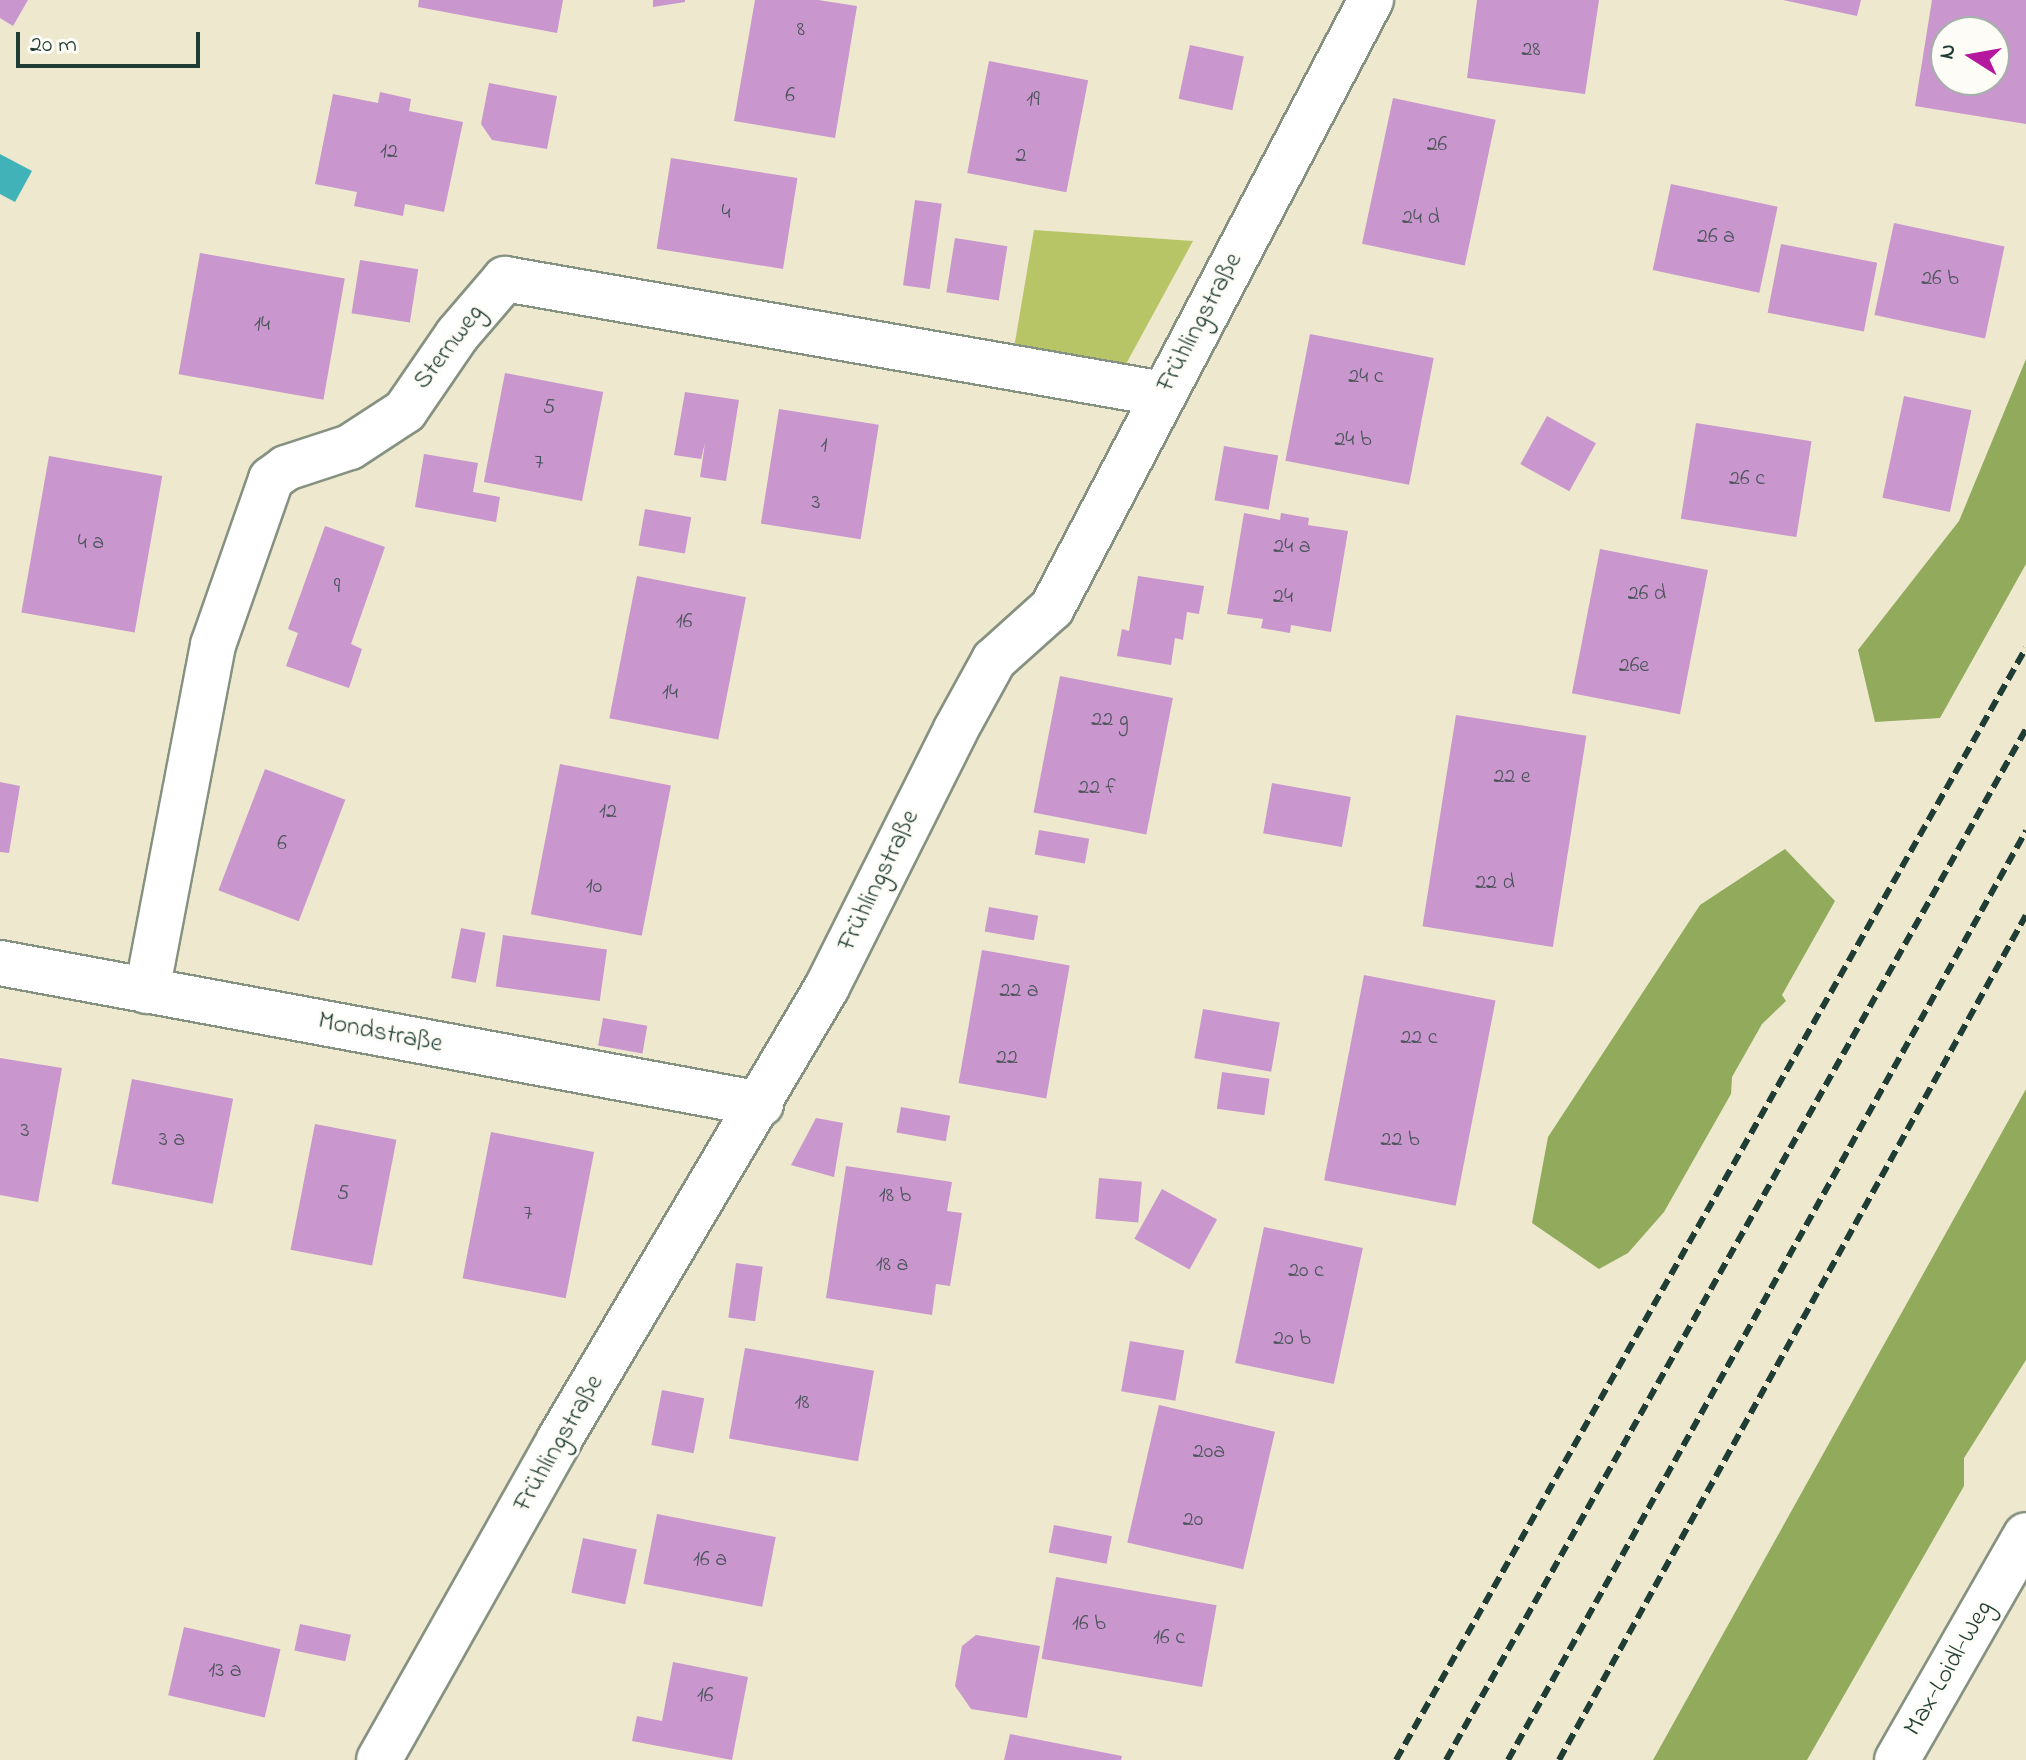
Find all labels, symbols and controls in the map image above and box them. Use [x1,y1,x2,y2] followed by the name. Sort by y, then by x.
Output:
[20,16,204,66] scale bar
[1930,16,2010,96] north arrow
[797,18,805,44] house number: 8
[30,28,77,63] text: 20 m
[1521,38,1541,64] house number: 28
[1931,41,1966,62] text: N
[785,84,795,110] house number: 6
[1026,88,1040,114] house number: 19
[1427,133,1447,159] house number: 26
[380,140,398,166] house number: 12
[1016,144,1026,170] house number: 2
[721,201,731,227] house number: 4
[1402,206,1440,232] house number: 24 d
[1697,225,1735,251] house number: 26 a
[1151,248,1251,398] street label: Frühlingstraße
[1921,267,1959,293] house number: 26 b
[408,299,492,397] street label: Sternweg
[254,313,270,339] house number: 14
[1348,365,1384,391] house number: 24 c
[543,396,555,422] house number: 5
[1334,428,1372,454] house number: 24 b
[821,434,827,460] house number: 1
[534,451,544,477] house number: 7
[1729,467,1765,493] house number: 26 c
[811,491,821,517] house number: 3
[78,531,104,557] house number: 4 a
[1273,535,1311,561] house number: 24 a
[334,575,340,601] house number: 9
[1628,582,1666,608] house number: 26 d
[1273,585,1293,611] house number: 24
[676,610,692,636] house number: 16
[1619,654,1649,680] house number: 26e
[662,681,678,707] house number: 14
[1091,708,1129,734] house number: 22 g
[1493,765,1531,791] house number: 22 e
[1078,776,1116,802] house number: 22 f
[599,800,617,826] house number: 12
[832,805,928,957] street label: Frühlingstraße
[277,832,287,858] house number: 6
[1475,871,1515,897] house number: 22 d
[586,875,602,901] house number: 10
[999,979,1039,1005] house number: 22 a
[315,1007,445,1061] street label: Mondstraße
[1400,1026,1438,1052] house number: 22 c
[996,1046,1018,1072] house number: 22
[20,1119,30,1145] house number: 3
[159,1128,185,1154] house number: 3 a
[1381,1128,1419,1154] house number: 22 b
[337,1182,349,1208] house number: 5
[879,1184,911,1210] house number: 18 b
[523,1202,533,1228] house number: 7
[876,1253,908,1279] house number: 18 a
[1288,1259,1324,1285] house number: 20 c
[1273,1327,1311,1353] house number: 20 b
[508,1370,612,1518] street label: Frühlingstraße
[794,1391,810,1417] house number: 18
[1193,1440,1225,1466] house number: 20a
[1183,1508,1203,1534] house number: 20
[693,1548,727,1574] house number: 16 a
[1899,1596,2001,1742] street label: Max-Loidl-Weg
[1072,1612,1106,1638] house number: 16 b
[1153,1626,1185,1652] house number: 16 c
[208,1659,242,1685] house number: 13 a
[697,1684,713,1710] house number: 16

